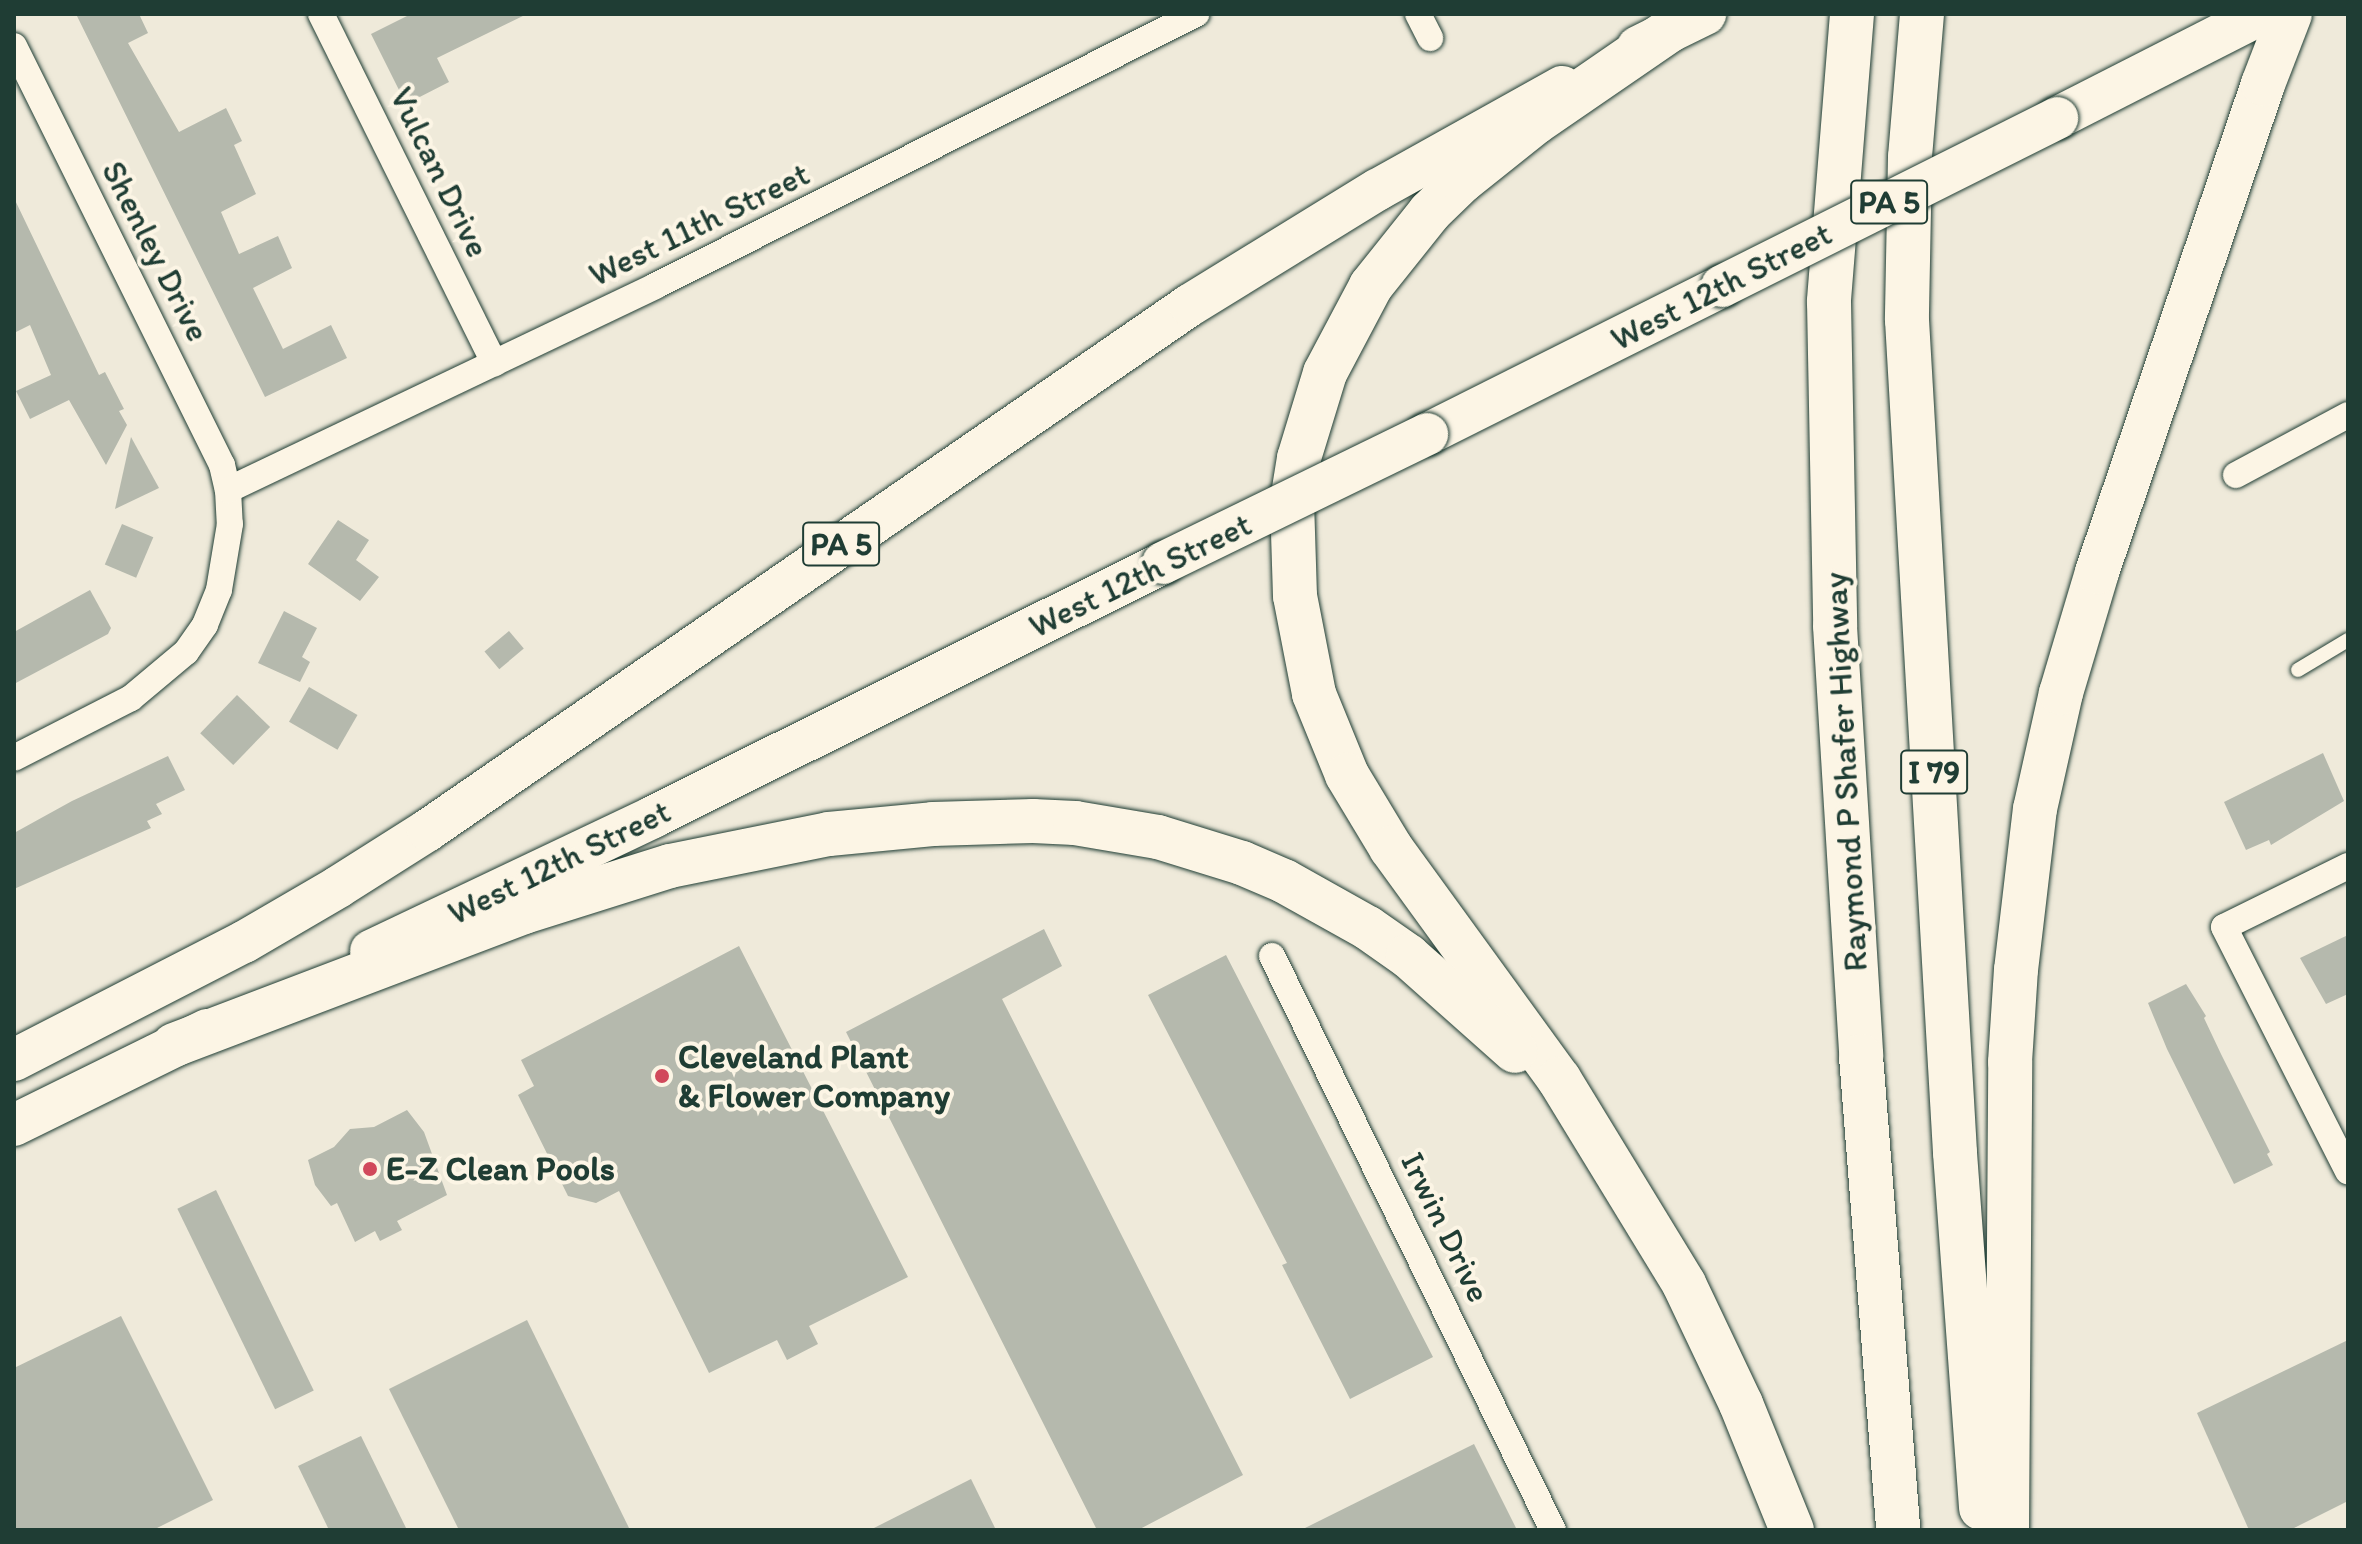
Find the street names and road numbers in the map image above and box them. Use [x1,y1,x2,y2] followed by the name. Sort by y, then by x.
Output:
[381,80,499,264] street label: Vulcan Drive
[583,153,815,295] street label: West 11th Street
[93,154,219,348] street label: Shenley Drive
[1849,174,1929,230] road number: PA 5
[1604,213,1838,359] street label: West 12th Street
[1023,504,1257,646] street label: West 12th Street
[801,516,881,572] road number: PA 5
[1814,572,1876,972] street label: Raymond P Shafer Highway
[1900,744,1968,800] road number: I 79
[442,791,676,933] street label: West 12th Street
[1392,1145,1500,1309] street label: Irwin Drive

